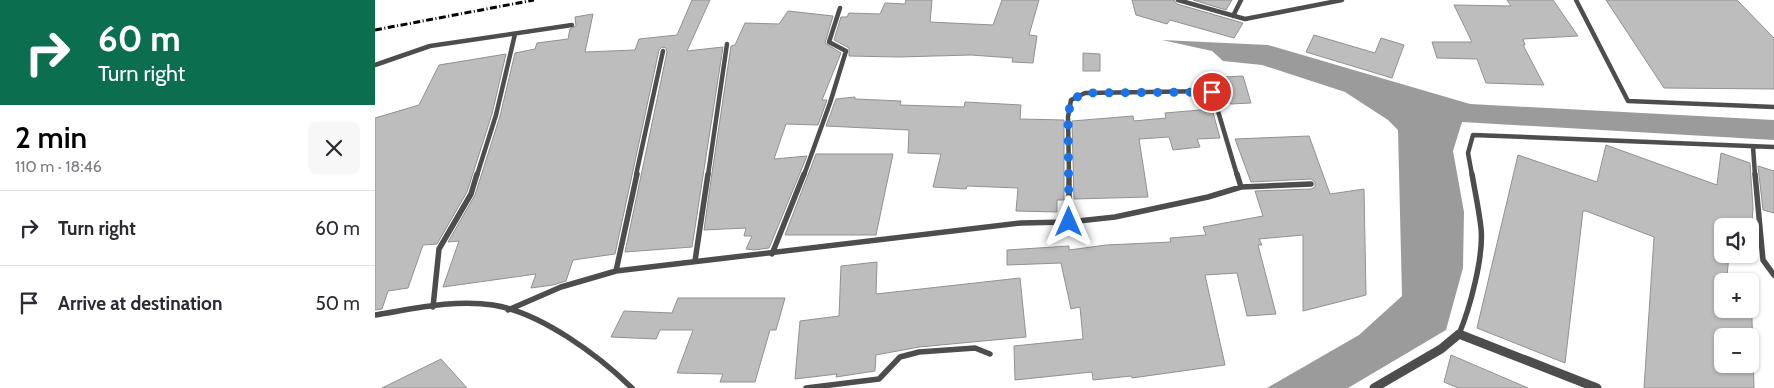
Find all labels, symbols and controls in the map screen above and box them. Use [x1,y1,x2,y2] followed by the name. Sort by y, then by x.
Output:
[98,17,181,60] text: 60 m
[15,20,80,85] icon: right
[98,60,185,87] text: Turn right
[1191,71,1233,113] pin
[1198,78,1226,106] icon: arrive
[15,119,87,156] text: 2 min
[308,122,360,174] button: close
[15,157,102,176] text: 110 m · 18:46
[1042,195,1094,247] position arrow
[15,214,43,242] icon: right
[58,217,136,240] text: Turn right
[315,217,360,240] text: 60 m
[1714,218,1759,373] map controls
[1714,218,1759,263] button: sound
[1714,273,1759,318] button: +
[15,289,43,317] icon: arrive
[58,292,222,315] text: Arrive at destination
[316,292,360,315] text: 50 m
[1714,328,1759,373] button: −

